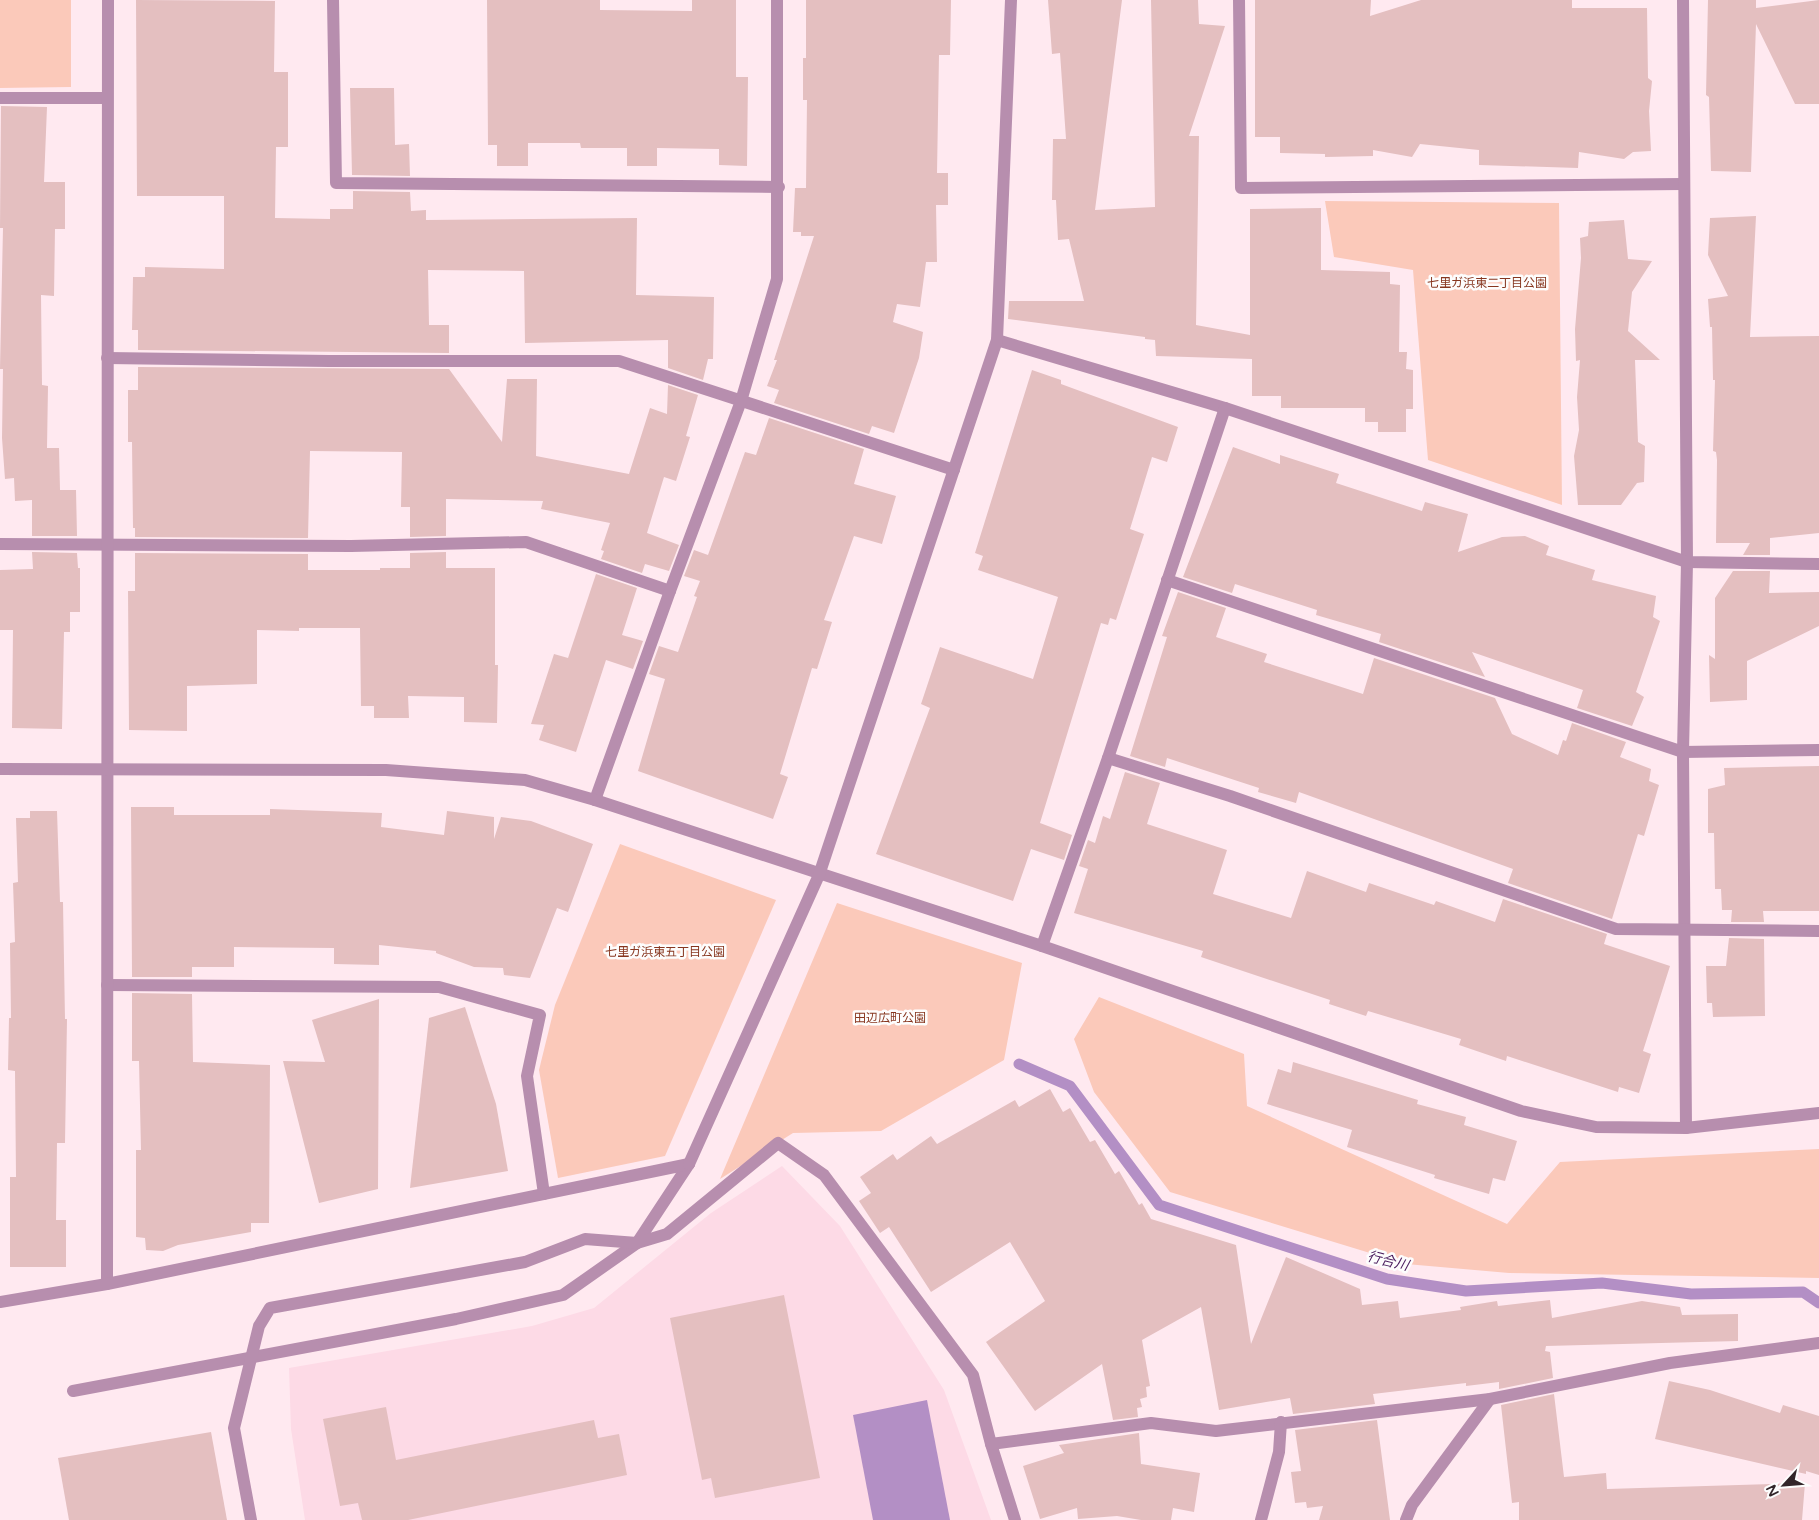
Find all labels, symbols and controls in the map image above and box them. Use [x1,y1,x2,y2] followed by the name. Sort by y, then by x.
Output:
[1427,276,1547,290] park label: 七里ガ浜東二丁目公園
[605,945,725,959] park label: 七里ガ浜東五丁目公園
[854,1011,926,1025] park label: 田辺広町公園
[1366,1248,1412,1275] water label: 行合川
[1759,1460,1809,1510] north arrow
[1763,1482,1783,1499] text: N

